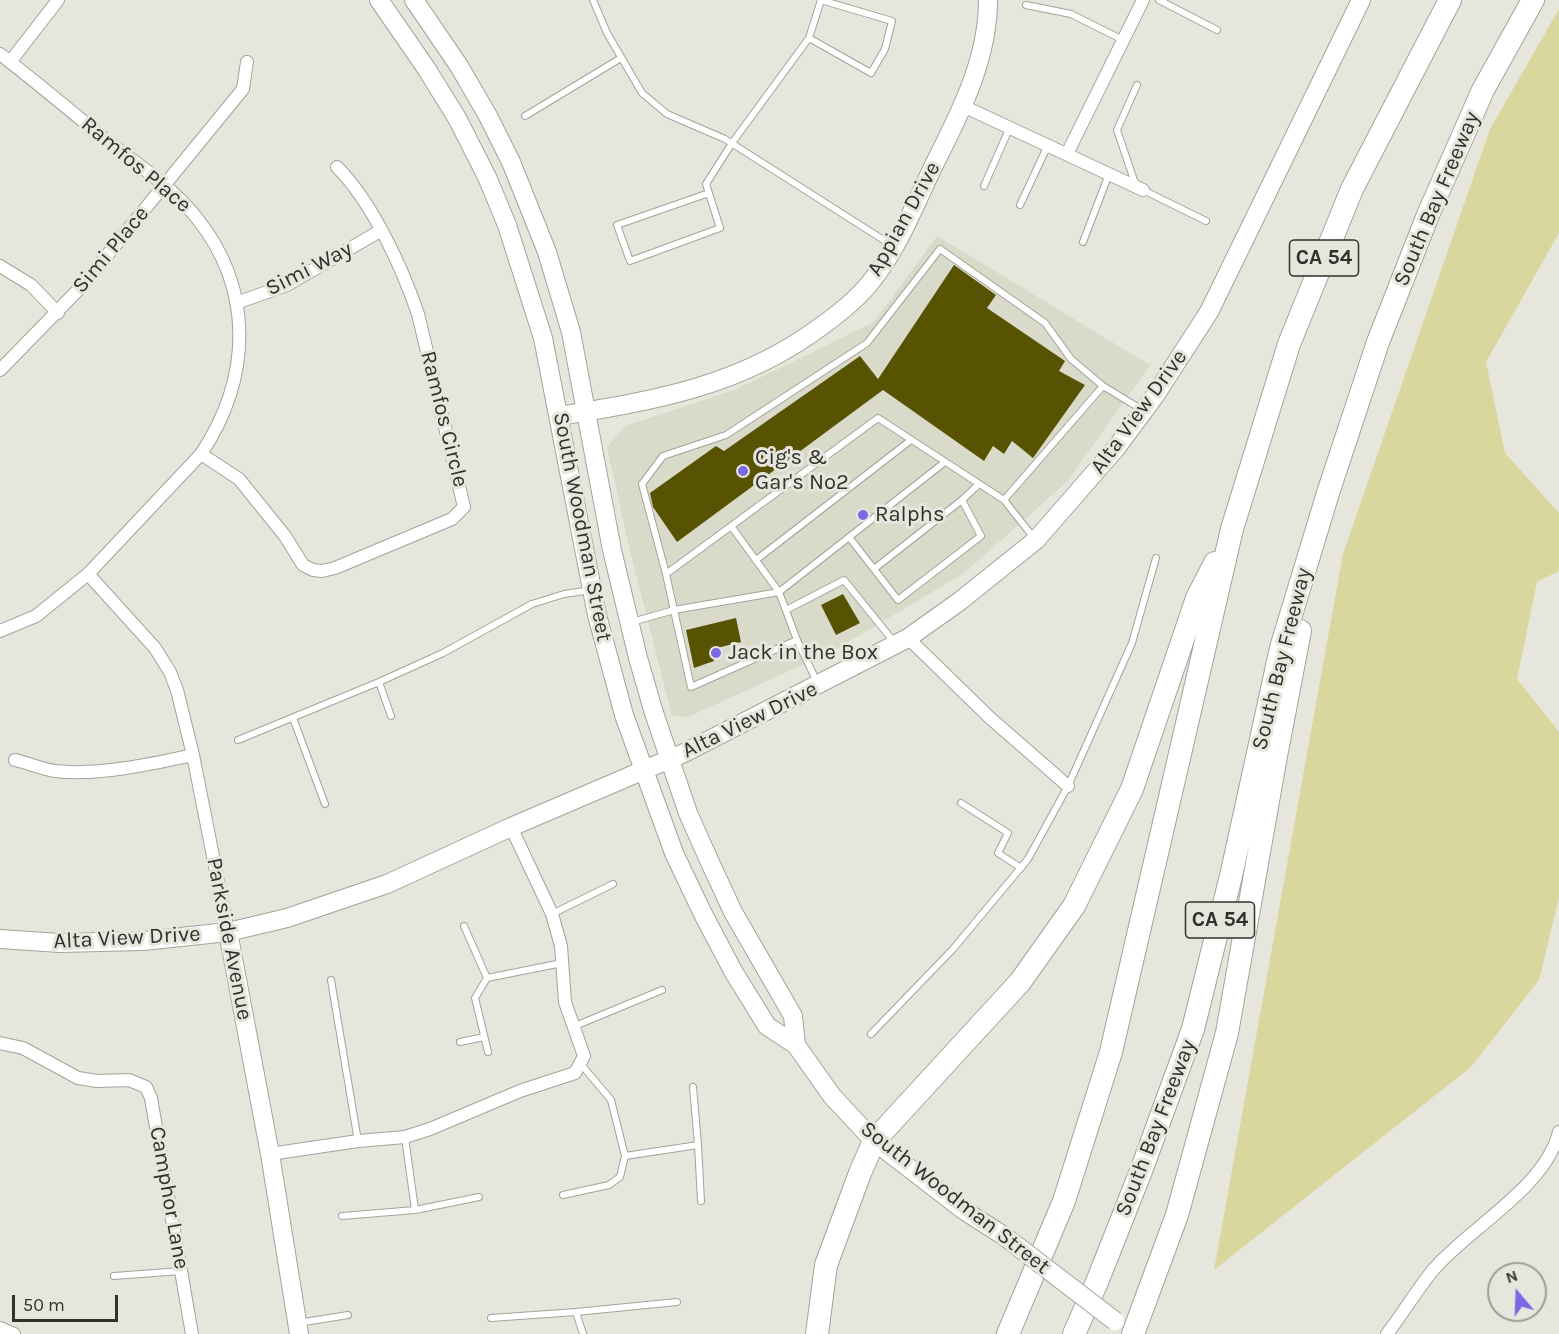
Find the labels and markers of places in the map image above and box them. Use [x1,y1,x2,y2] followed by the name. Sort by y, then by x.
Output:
[755,445,849,496] place label: Cig's & Gar's No2
[736,464,750,478] marker: Cig's & Gar's No2
[875,502,944,528] place label: Ralphs
[856,508,870,522] marker: Ralphs
[728,640,878,666] place label: Jack in the Box
[709,646,723,660] marker: Jack in the Box

